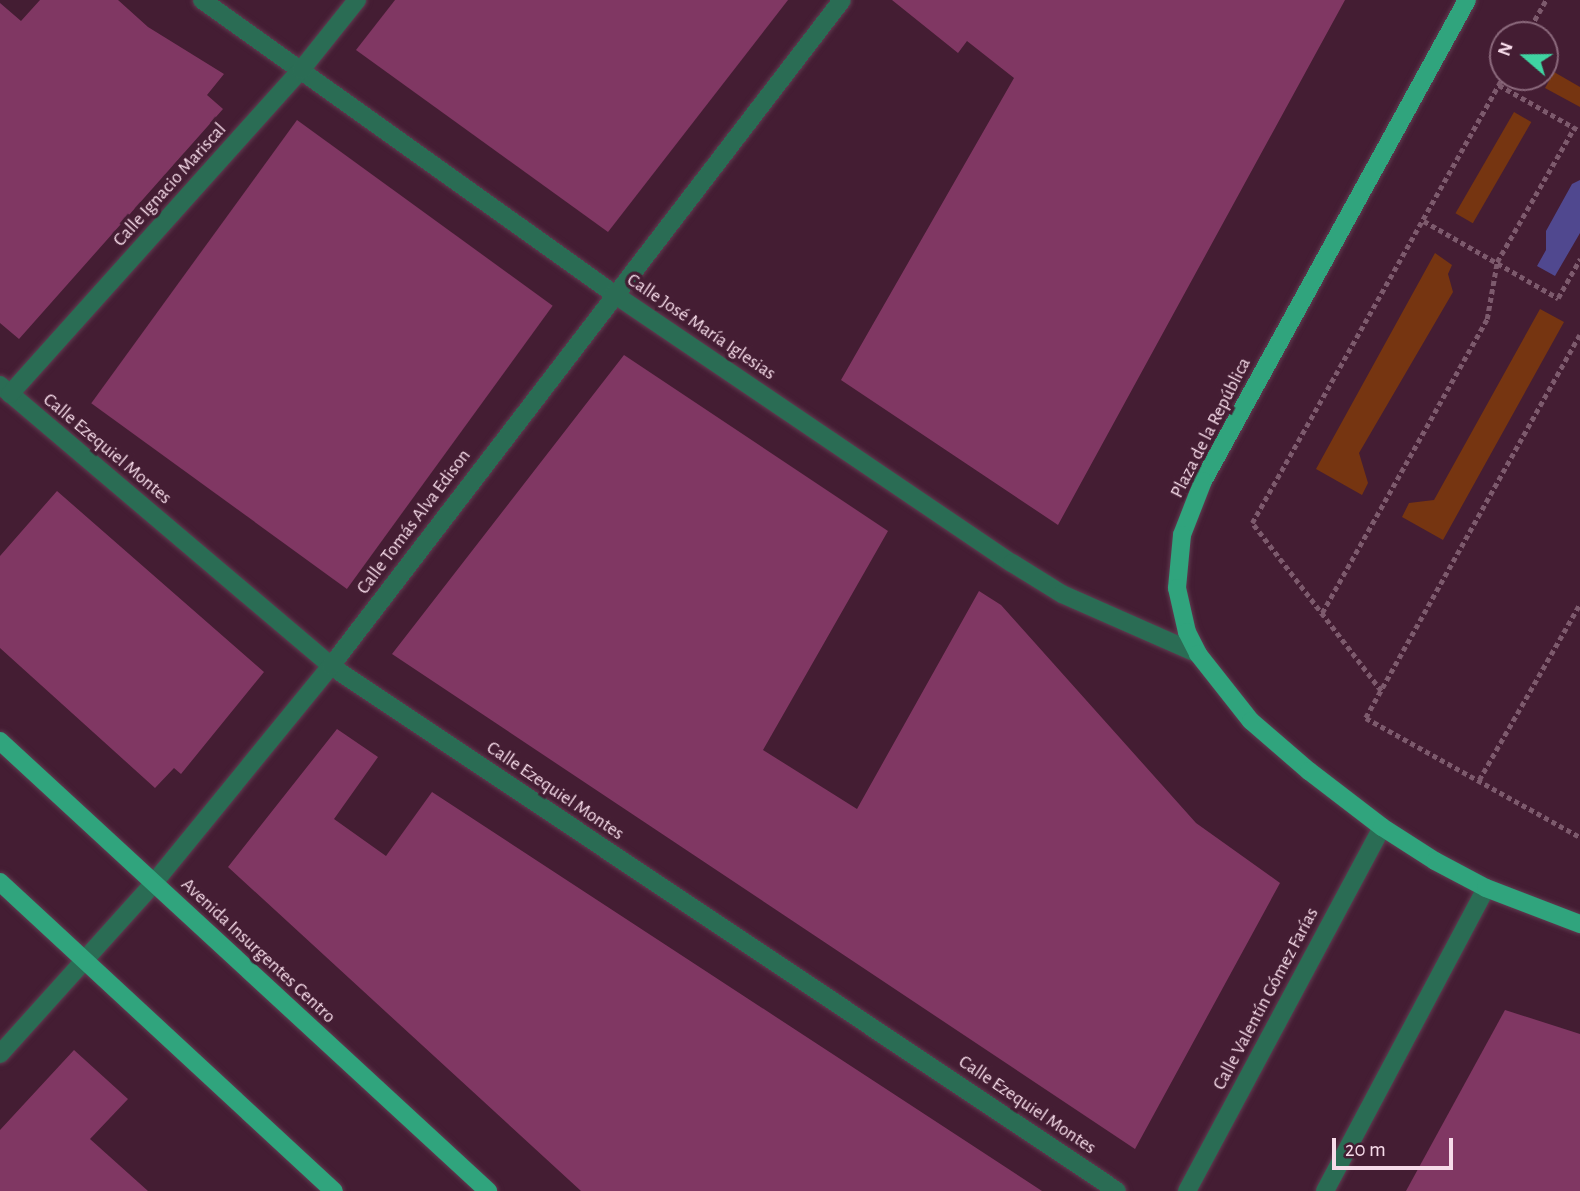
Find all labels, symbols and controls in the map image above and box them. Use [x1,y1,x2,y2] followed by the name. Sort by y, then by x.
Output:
[1489,21,1559,91] north arrow
[1494,40,1517,59] text: N
[109,118,231,252] street label: Calle Ignacio Mariscal
[622,269,780,385] street label: Calle José María Iglesias
[1166,354,1256,502] street label: Plaza de la República
[38,389,176,509] street label: Calle Ezequiel Montes
[352,445,476,599] street label: Calle Tomás Alva Edison
[482,737,628,845] street label: Calle Ezequiel Montes
[176,874,340,1028] street label: Avenida Insurgentes Centro
[1208,904,1324,1094] street label: Calle Valentín Gómez Farías
[954,1051,1100,1159] street label: Calle Ezequiel Montes
[1335,1124,1456,1168] scale bar
[1345,1139,1386,1160] text: 20 m

